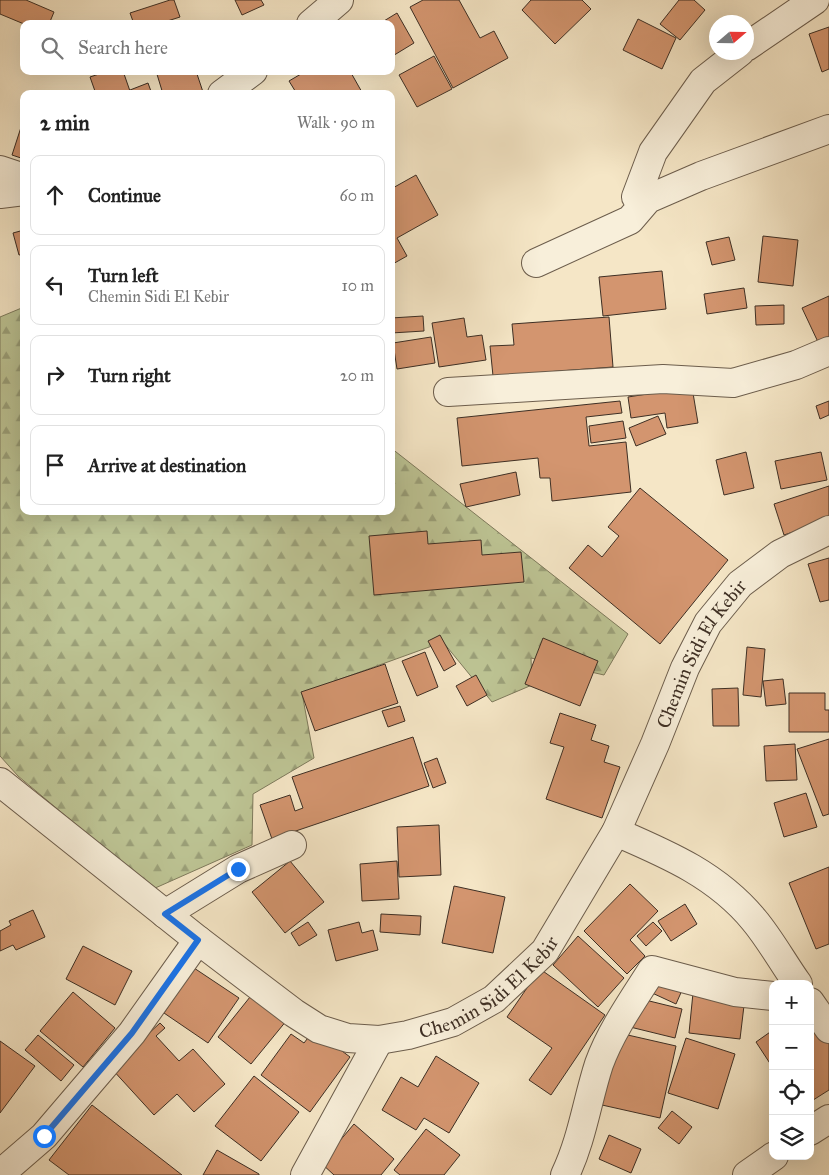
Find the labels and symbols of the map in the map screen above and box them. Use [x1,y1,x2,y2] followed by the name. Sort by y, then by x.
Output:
[709,15,754,60] north arrow
[651,574,751,731] street label: Chemin Sidi El Kebir
[227,858,250,881] route end
[416,931,563,1043] street label: Chemin Sidi El Kebir
[33,1125,56,1148] route start

